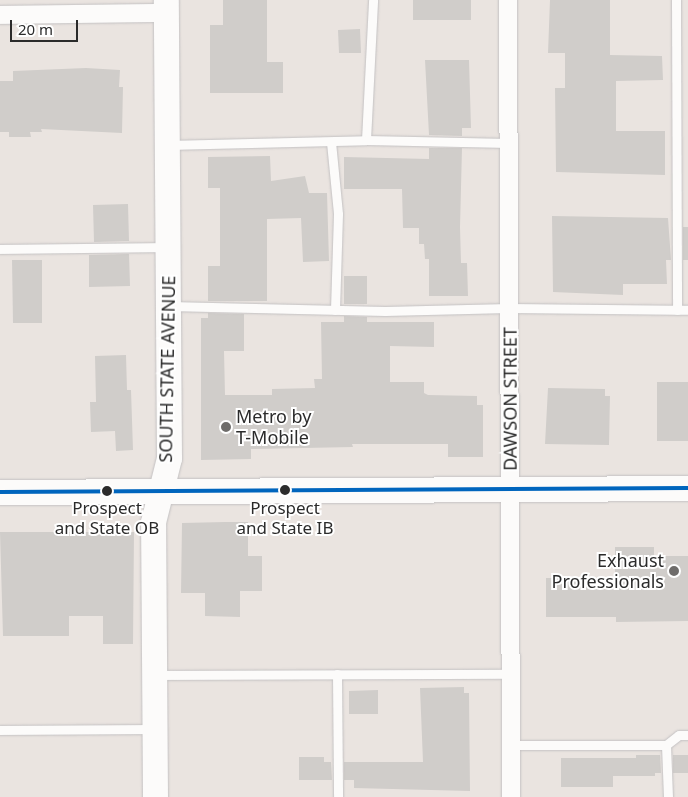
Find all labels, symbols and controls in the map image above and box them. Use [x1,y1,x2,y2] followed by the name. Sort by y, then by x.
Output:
[12,10,80,42] scale bar
[18,19,53,39] text: 20 m
[155,275,179,463] street label: SOUTH STATE AVENUE
[499,327,521,471] street label: DAWSON STREET
[236,406,312,448] place label: Metro by T-Mobile
[220,421,232,433] marker: Metro by T-Mobile
[280,485,290,495] marker: Prospect and State IB
[102,486,112,496] marker: Prospect and State OB
[55,498,159,538] place label: Prospect and State OB
[237,498,333,538] place label: Prospect and State IB
[552,550,664,592] place label: Exhaust Professionals
[668,565,680,577] marker: Exhaust Professionals

